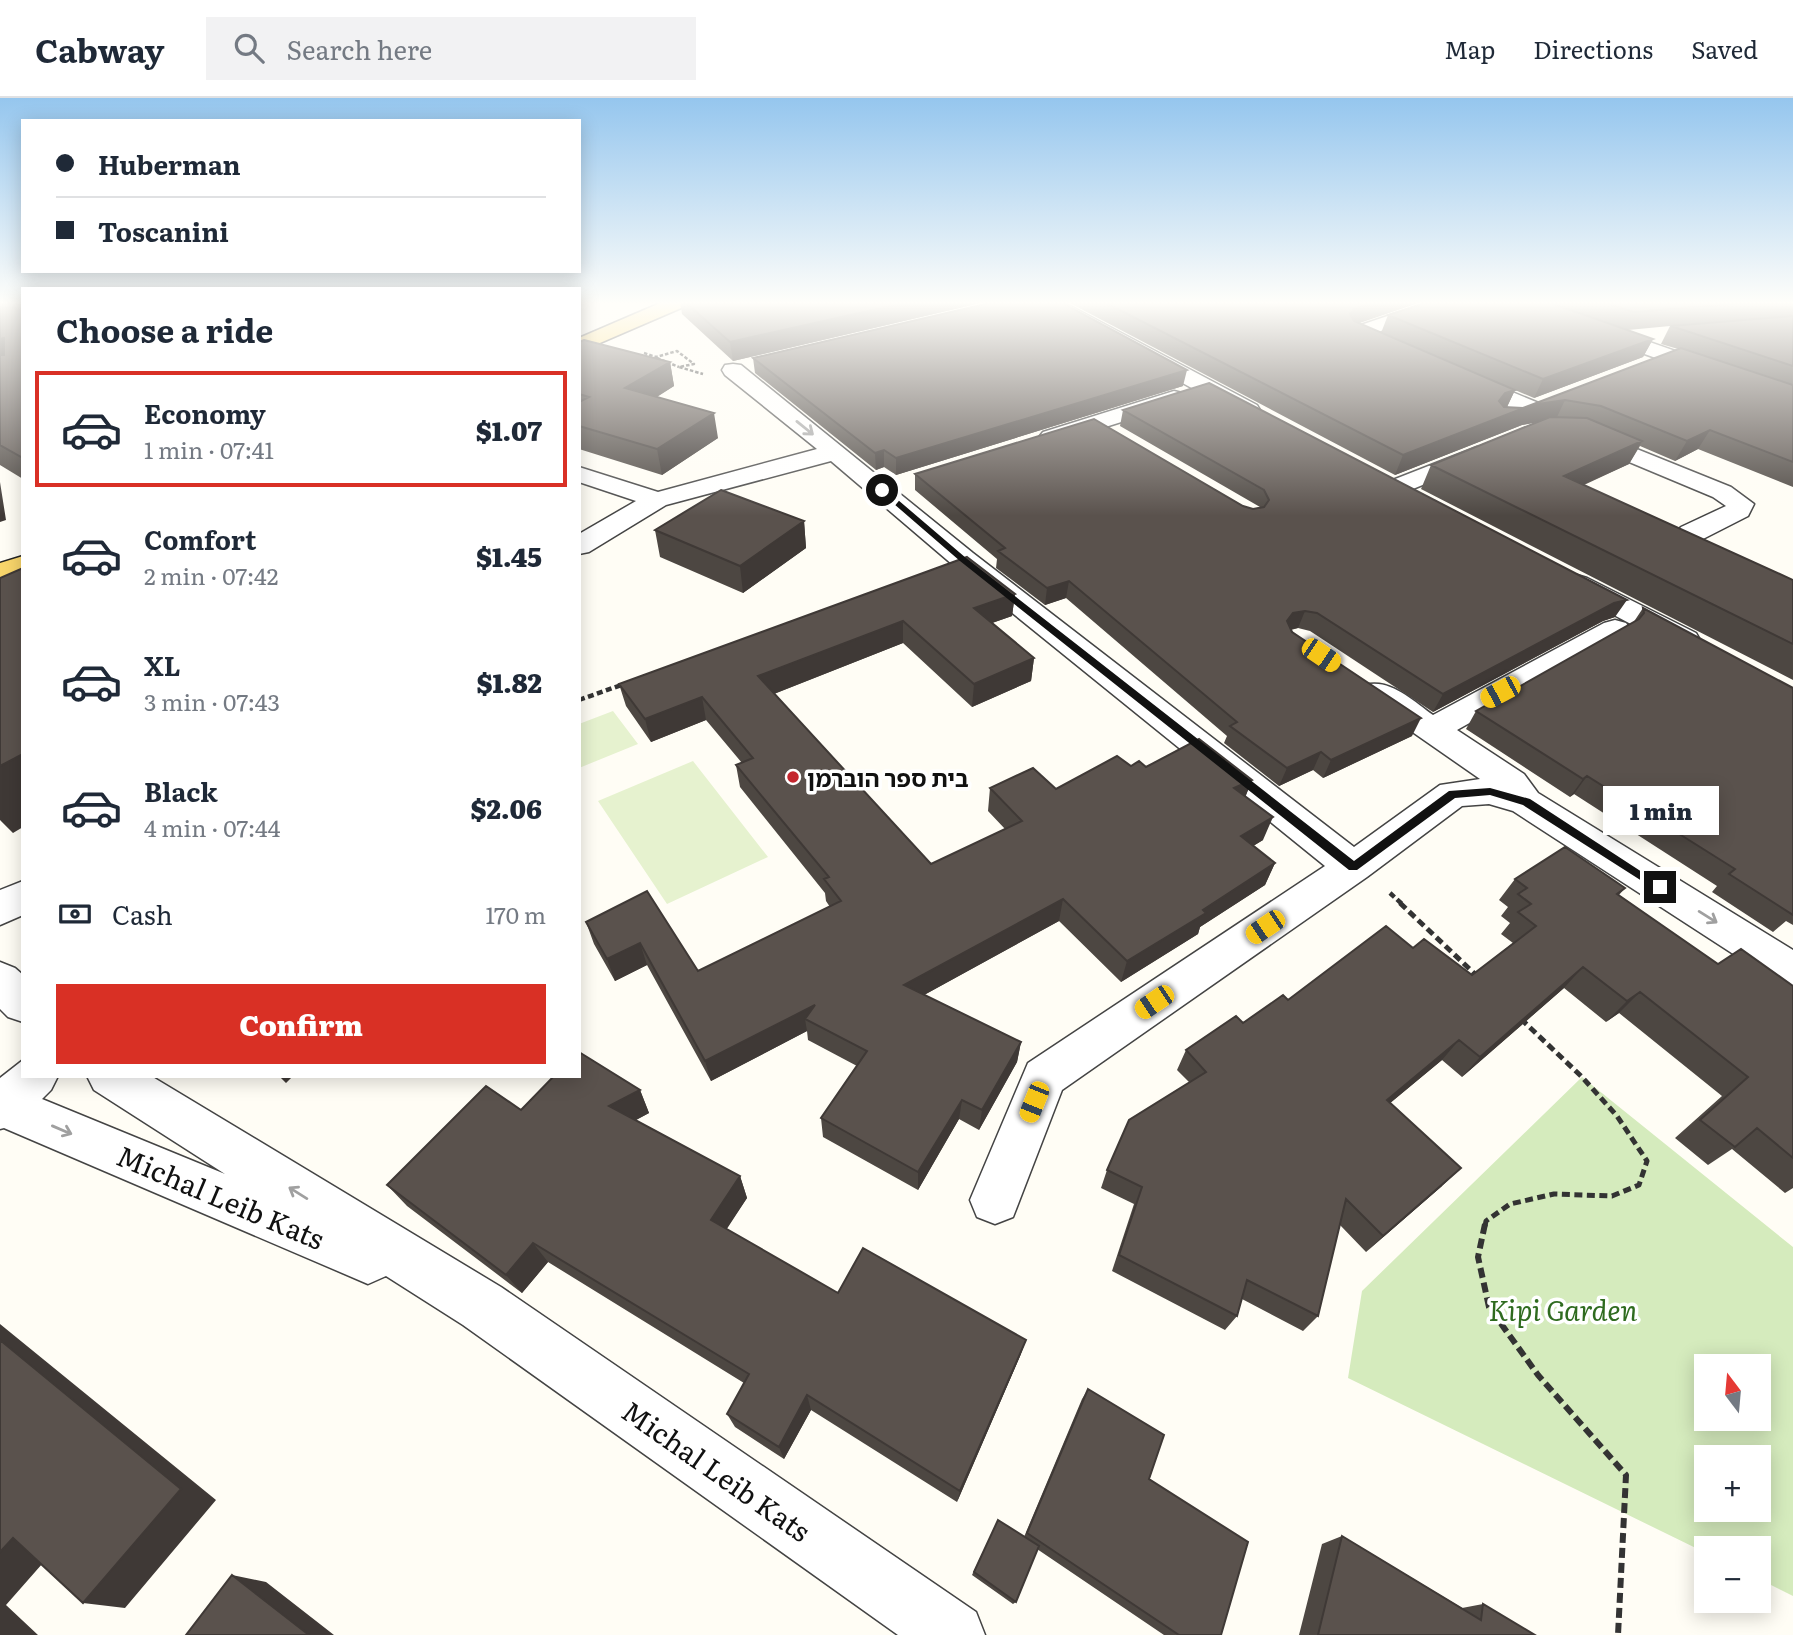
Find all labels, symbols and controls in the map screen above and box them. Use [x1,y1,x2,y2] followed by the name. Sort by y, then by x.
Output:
[206,17,696,80] search box
[35,24,164,73] text: Cabway
[230,29,268,67] icon: search
[286,29,432,68] text: Search here
[1444,31,1495,66] text: Map
[1533,31,1653,66] text: Directions
[1691,31,1758,66] text: Saved
[98,144,241,183] text: Huberman
[98,211,229,250] text: Toscanini
[56,305,273,353] text: Choose a ride
[144,393,266,432] text: Economy
[60,398,123,461] icon: car
[476,410,542,449] text: $1.07
[795,420,813,436] one-way arrow
[144,432,274,466] text: 1 min · 07:41
[866,474,898,506] route start
[144,519,256,558] text: Comfort
[60,524,123,587] icon: car
[476,536,542,575] text: $1.45
[144,558,278,592] text: 2 min · 07:42
[1298,635,1345,675] car
[144,645,181,684] text: XL
[60,650,123,713] icon: car
[476,662,542,701] text: $1.82
[1477,673,1524,711] car
[144,684,280,718] text: 3 min · 07:43
[807,760,969,794] place label: בית ספר הוברמן
[785,769,801,785] marker: בית ספר הוברמן
[144,771,218,810] text: Black
[60,776,123,839] icon: car
[1602,786,1718,834] callout: 1 min
[471,788,542,827] text: $2.06
[1630,793,1692,827] text: 1 min
[144,810,280,844] text: 4 min · 07:44
[1644,871,1676,903] route end
[112,894,173,933] text: Cash
[56,895,94,933] icon: cash
[485,897,546,931] text: 170 m
[1242,907,1289,947] car
[1698,910,1717,925] one-way arrow
[1131,982,1178,1022] car
[56,984,546,1064] button: Confirm
[1017,1079,1052,1125] car
[50,1124,72,1137] one-way arrow
[111,1133,331,1259] street label: Michal Leib Kats
[289,1185,309,1199] one-way arrow
[1489,1288,1638,1330] park label: Kipi Garden
[1694,1354,1771,1432] north arrow
[1694,1354,1771,1613] map controls
[614,1389,820,1551] street label: Michal Leib Kats
[1694,1445,1771,1522] button: +
[1694,1536,1771,1613] button: −

